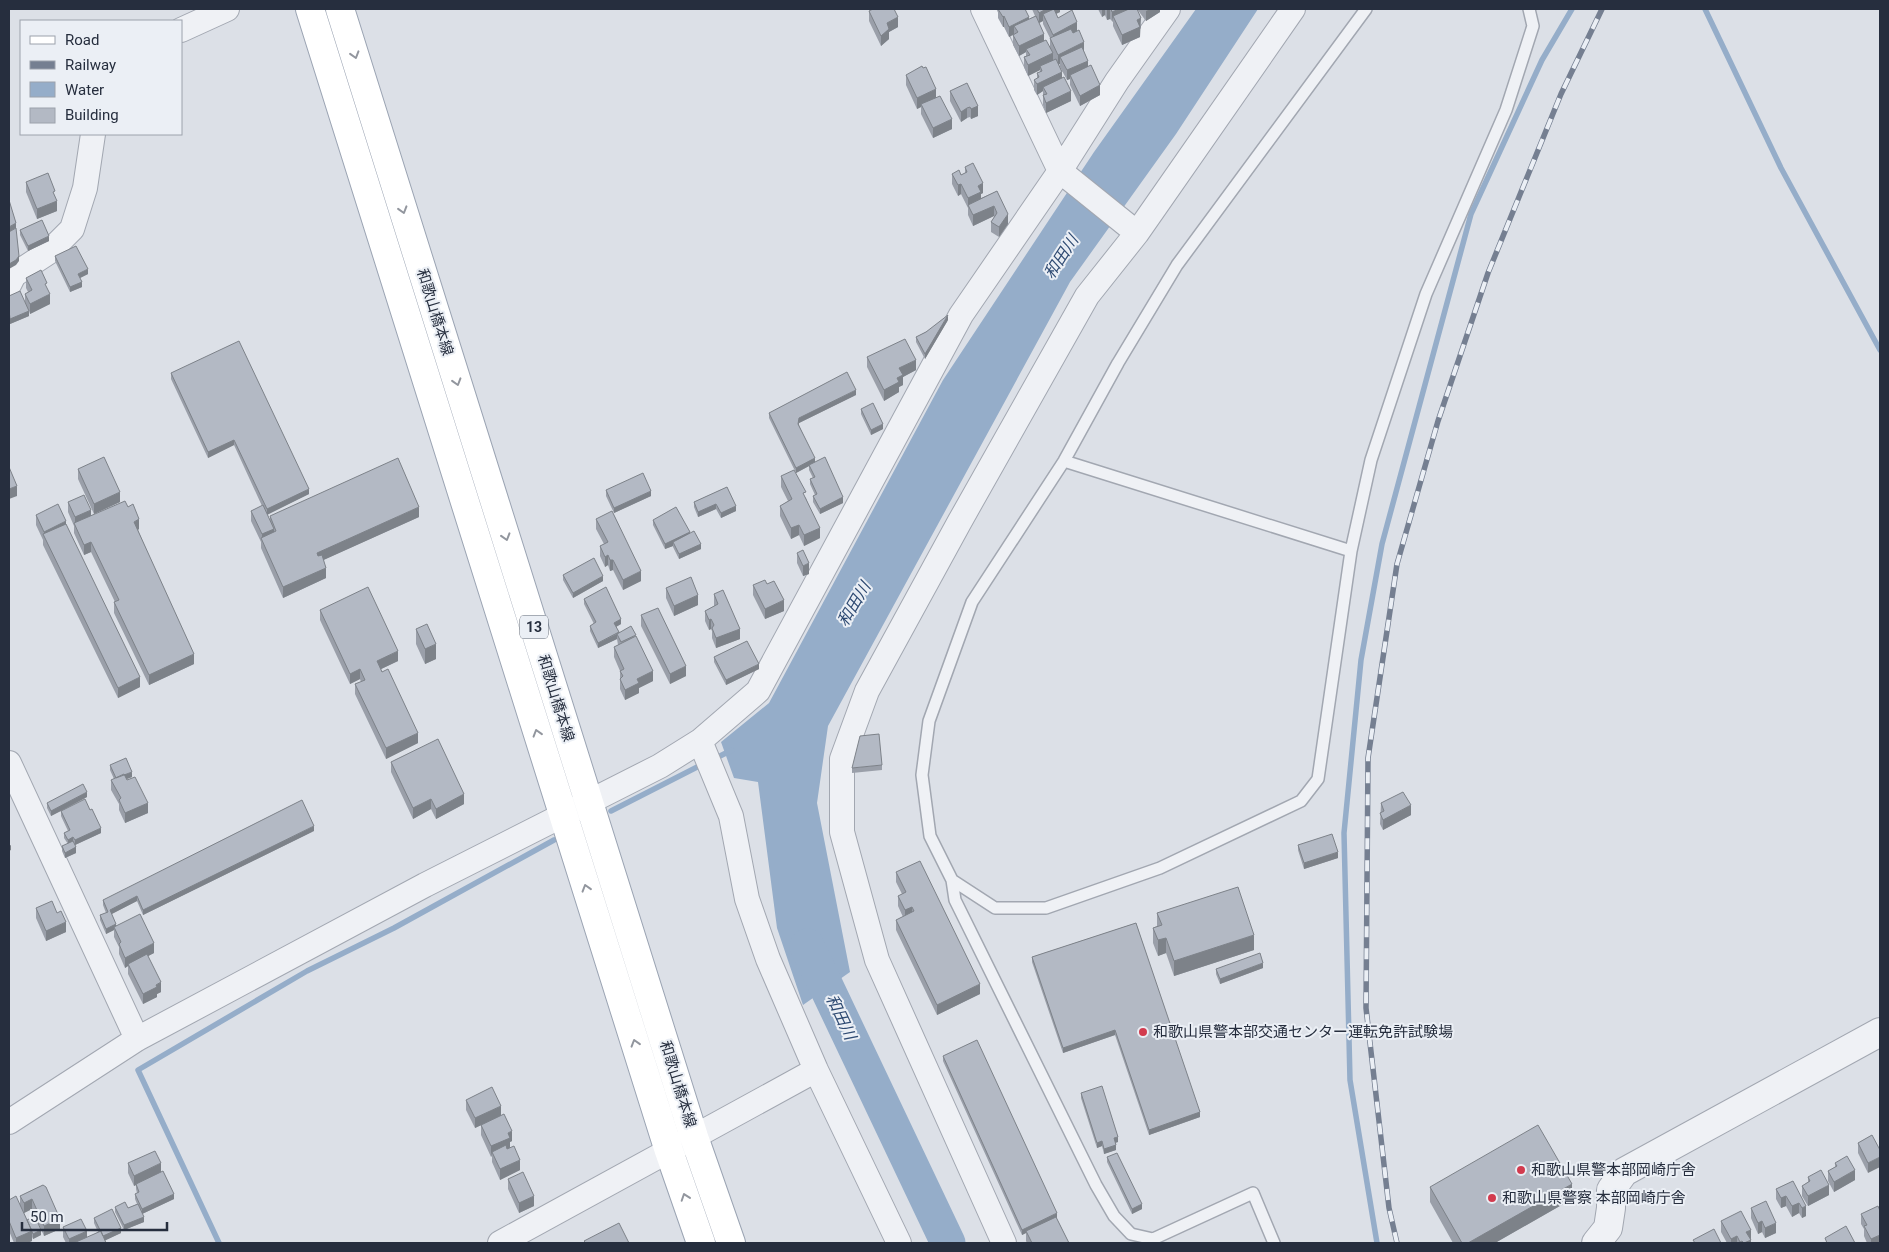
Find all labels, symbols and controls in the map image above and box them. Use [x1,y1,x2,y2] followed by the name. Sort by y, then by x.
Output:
[20,20,182,135] legend
[65,31,99,49] text: Road
[349,51,359,59] one-way arrow
[65,56,116,74] text: Railway
[65,81,104,99] text: Water
[65,106,119,124] text: Building
[398,206,408,214] one-way arrow
[1040,230,1083,282] water label: 和田川
[413,266,457,358] street label: 和歌山橋本線
[452,377,462,386] one-way arrow
[500,532,510,541] one-way arrow
[833,577,876,629] water label: 和田川
[520,616,548,638] road number: 13
[534,652,578,744] street label: 和歌山橋本線
[533,729,543,737] one-way arrow
[581,884,591,892] one-way arrow
[822,991,861,1045] water label: 和田川
[1153,1023,1453,1041] place label: 和歌山県警本部交通センター運転免許試験場
[1137,1026,1149,1038] marker: 和歌山県警本部交通センター運転免許試験場
[656,1038,700,1130] street label: 和歌山橋本線
[630,1039,640,1047] one-way arrow
[1531,1161,1696,1179] place label: 和歌山県警本部岡崎庁舎
[1515,1164,1527,1176] marker: 和歌山県警本部岡崎庁舎
[1502,1189,1686,1207] place label: 和歌山県警察 本部岡崎庁舎
[1486,1192,1498,1204] marker: 和歌山県警察 本部岡崎庁舎
[680,1194,690,1202] one-way arrow
[22,1200,168,1232] scale bar
[30,1208,64,1226] text: 50 m

